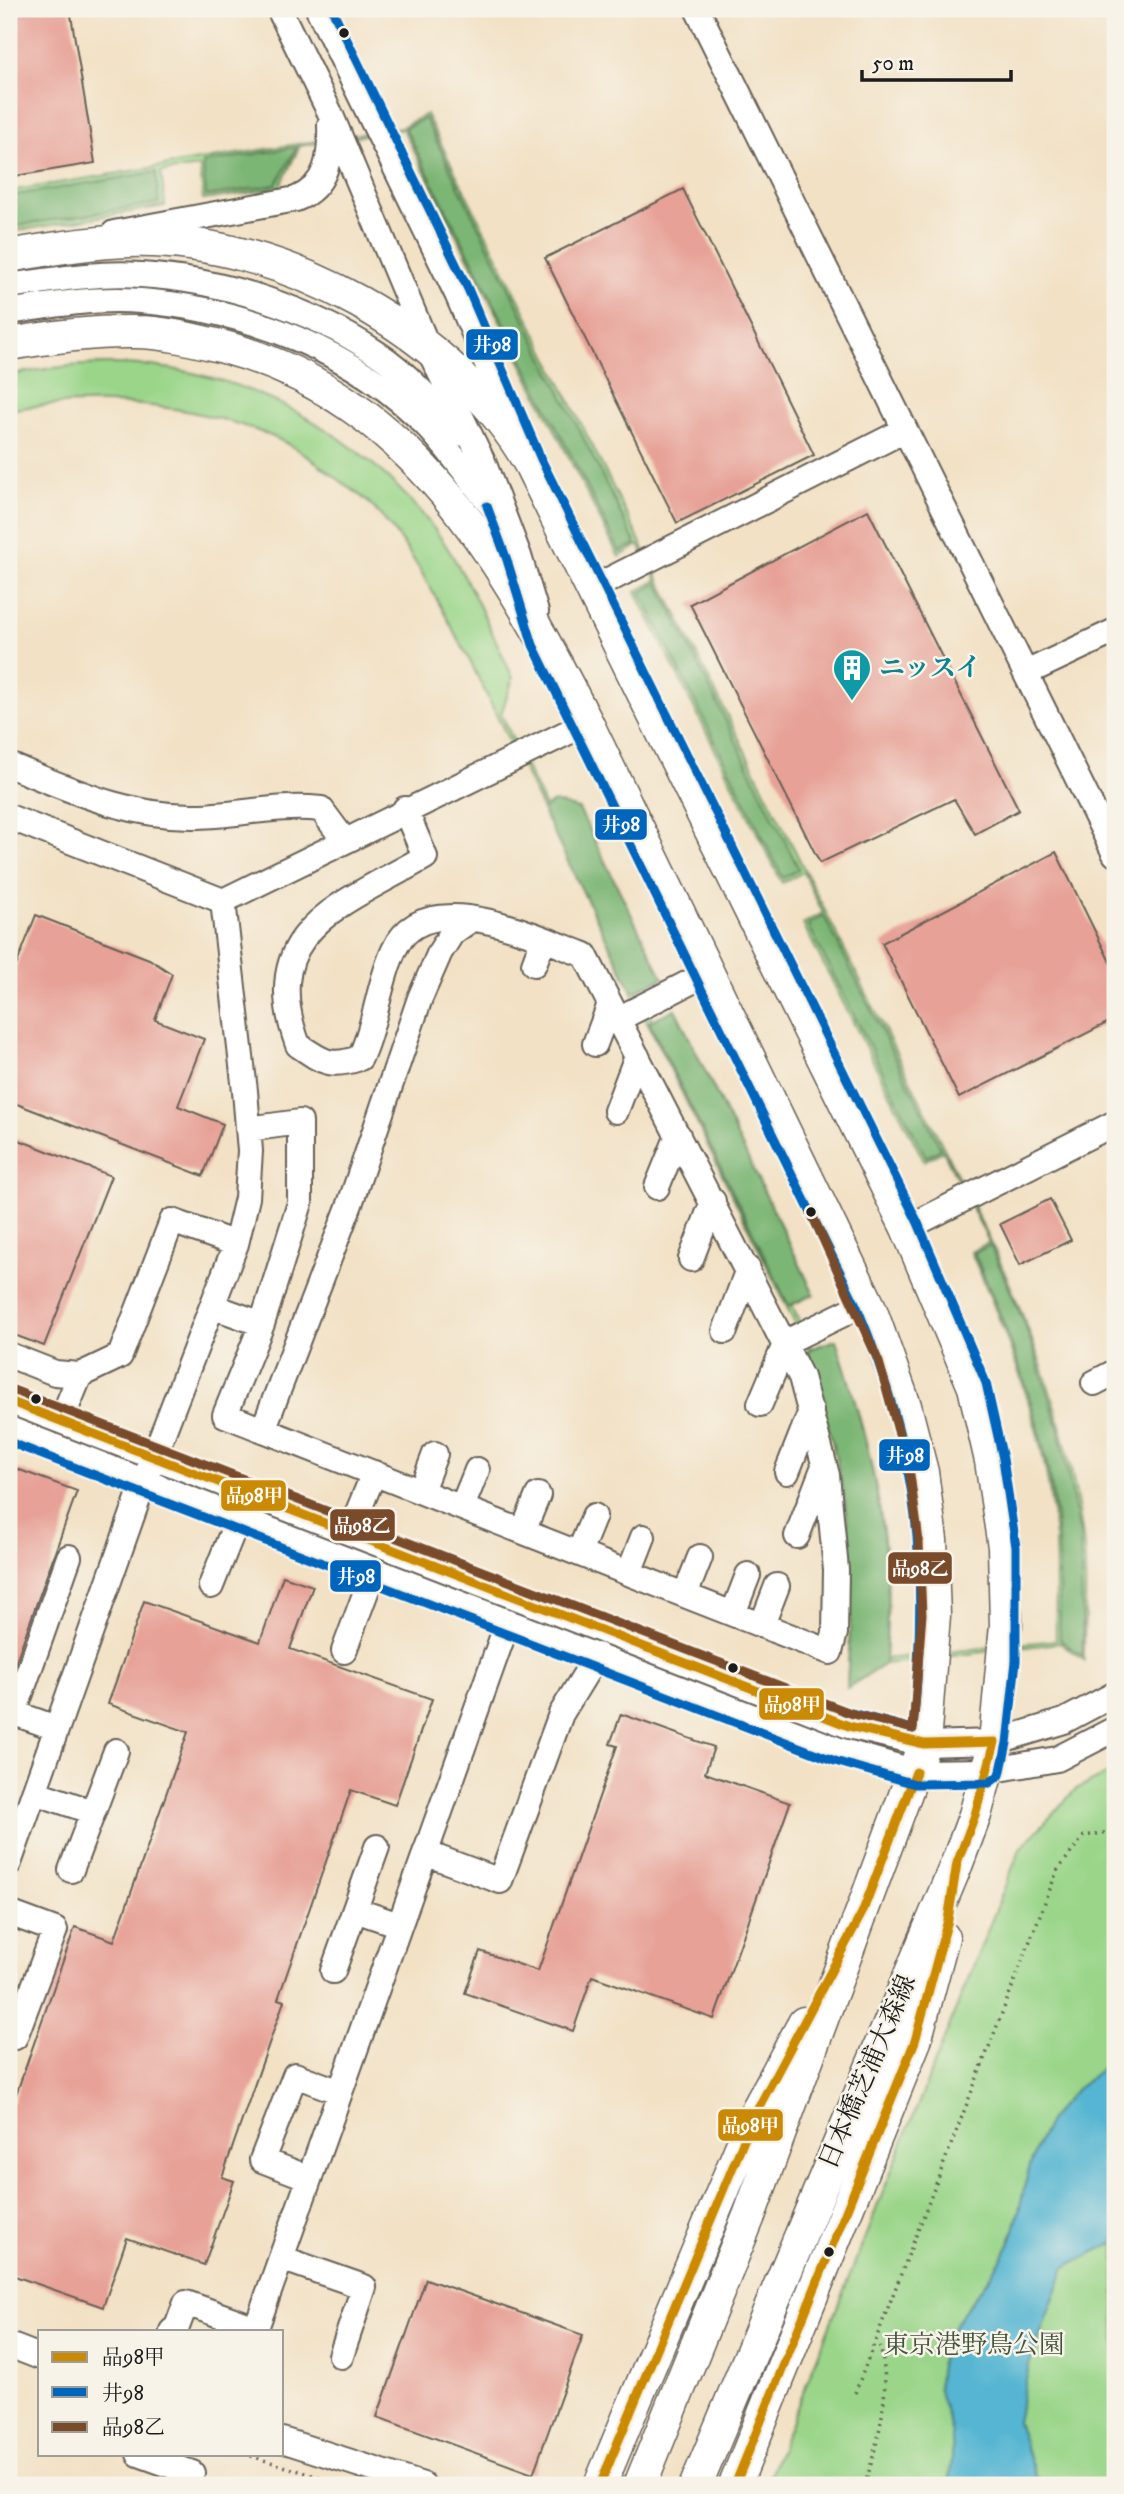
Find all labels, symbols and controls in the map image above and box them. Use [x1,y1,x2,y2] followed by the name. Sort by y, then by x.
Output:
[337,26,351,40] unlabelled marker
[862,38,1010,82] scale bar
[872,51,914,77] text: 50 m
[465,328,519,361] line badge: 井98
[473,334,511,357] text: 井98
[831,647,873,702] building icon: ニッスイ
[879,652,981,685] place label: ニッスイ
[594,808,648,841] line badge: 井98
[602,814,640,837] text: 井98
[804,1205,818,1219] unlabelled marker
[29,1392,43,1406] unlabelled marker
[878,1438,931,1472] line badge: 井98
[886,1445,924,1468] text: 井98
[220,1479,287,1512] line badge: 品98甲
[226,1485,283,1508] text: 品98甲
[329,1508,396,1542] line badge: 品98乙
[334,1515,391,1538] text: 品98乙
[887,1551,953,1585] line badge: 品98乙
[892,1558,949,1581] text: 品98乙
[329,1559,382,1593] line badge: 井98
[337,1566,375,1589] text: 井98
[726,1661,740,1675] unlabelled marker
[758,1687,825,1721] line badge: 品98甲
[764,1694,821,1717] text: 品98甲
[812,1970,924,2174] street label: 日本橋芝浦大森線
[717,2108,784,2142] line badge: 品98甲
[722,2115,779,2138] text: 品98甲
[822,2245,836,2259] unlabelled marker
[883,2329,1065,2362] park label: 東京港野鳥公園
[38,2330,284,2456] legend
[102,2345,165,2371] text: 品98甲
[102,2381,144,2407] text: 井98
[102,2415,165,2441] text: 品98乙

